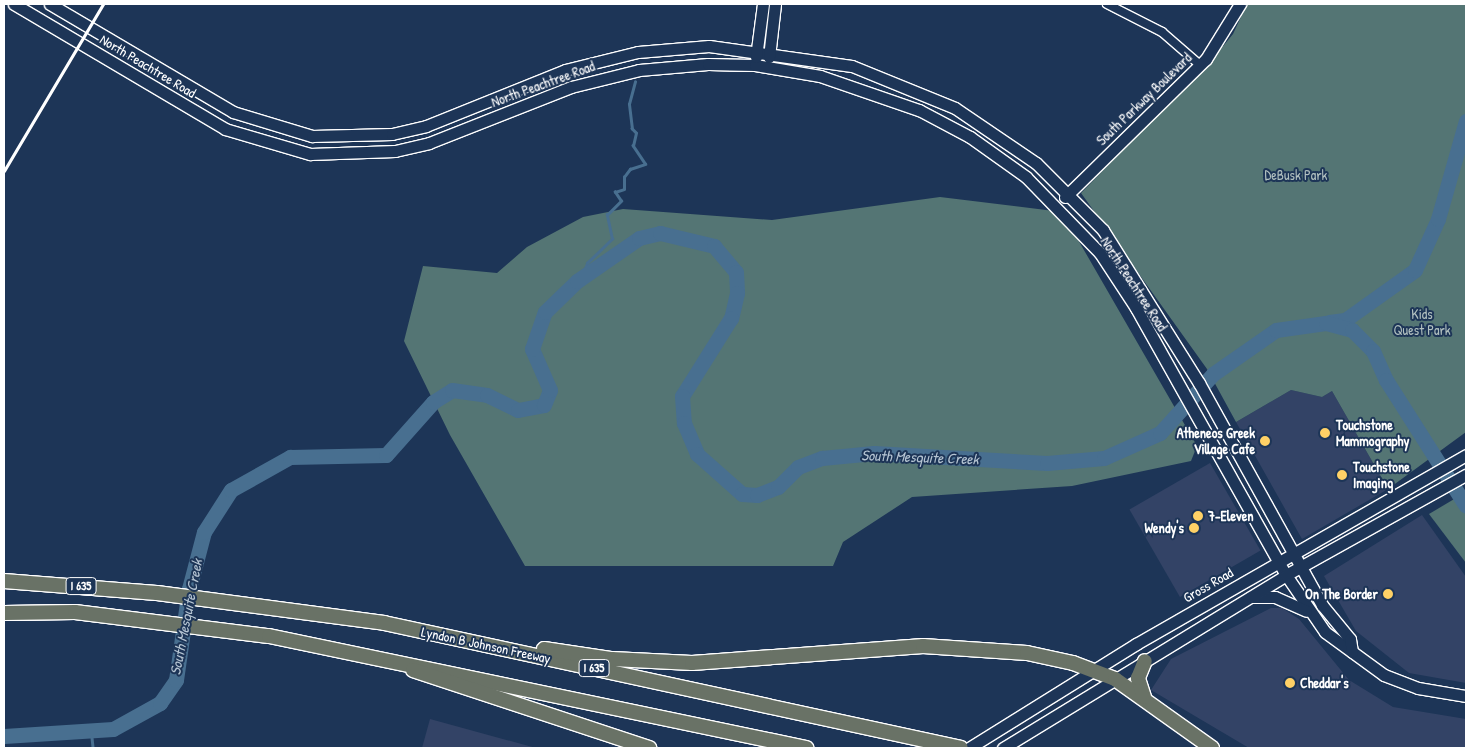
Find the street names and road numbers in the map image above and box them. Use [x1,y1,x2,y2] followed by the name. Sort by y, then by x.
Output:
[97,31,199,101] street label: North Peachtree Road
[1093,49,1195,149] street label: South Parkway Boulevard
[489,57,597,111] street label: North Peachtree Road
[1097,234,1171,334] street label: North Peachtree Road
[1180,564,1236,606] street label: Gross Road
[65,576,97,596] road number: I 635
[420,623,552,667] street label: Lyndon B Johnson Freeway
[578,658,610,678] road number: I 635

